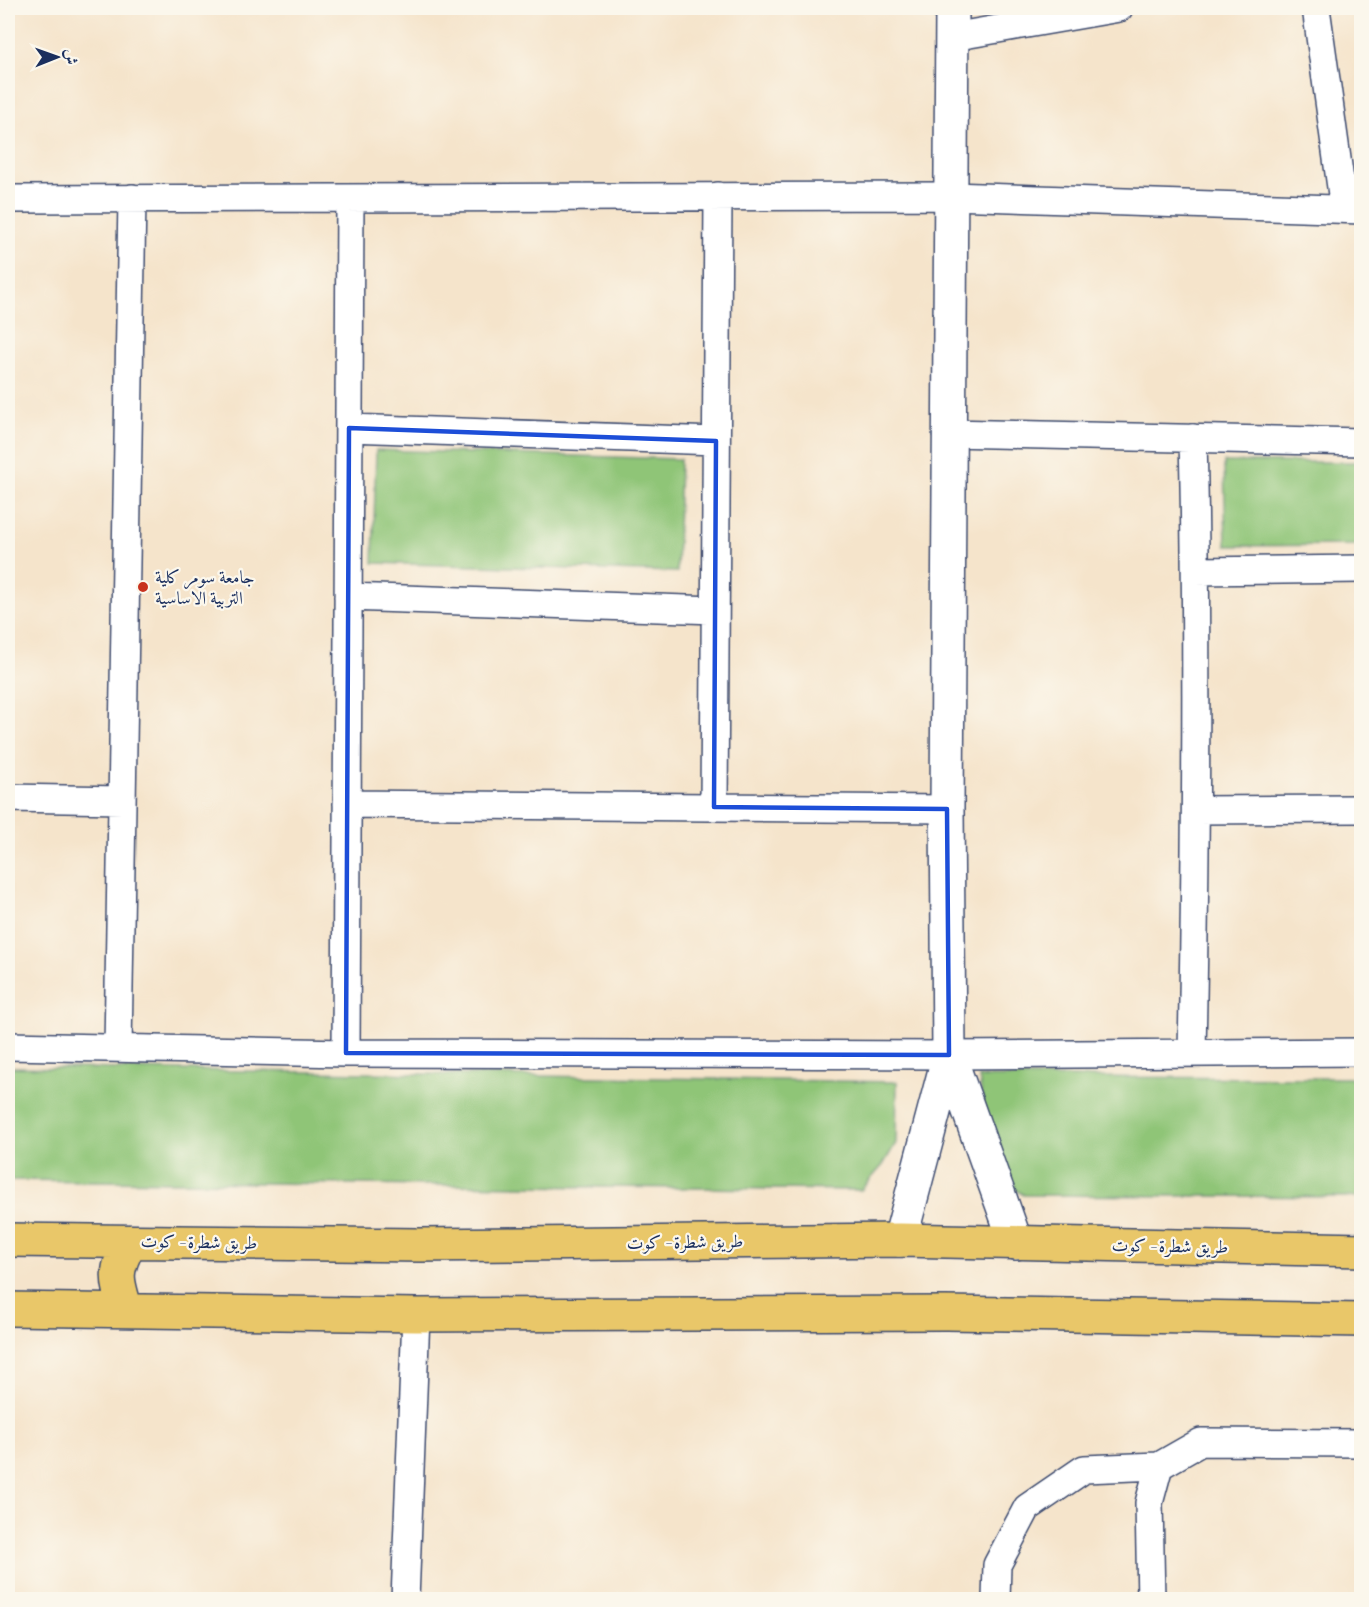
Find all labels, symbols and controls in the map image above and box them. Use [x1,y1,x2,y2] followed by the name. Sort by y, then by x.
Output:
[27,27,87,87] north arrow
[62,49,81,65] text: ش
[155,567,255,609] place label: جامعة سومر كلية التربية الاساسية
[136,580,150,594] marker: جامعة سومر كلية التربية الاساسية
[140,1231,258,1255] street label: طريق شطرة - كوت
[626,1231,744,1255] street label: طريق شطرة - كوت
[1111,1235,1229,1259] street label: طريق شطرة - كوت

